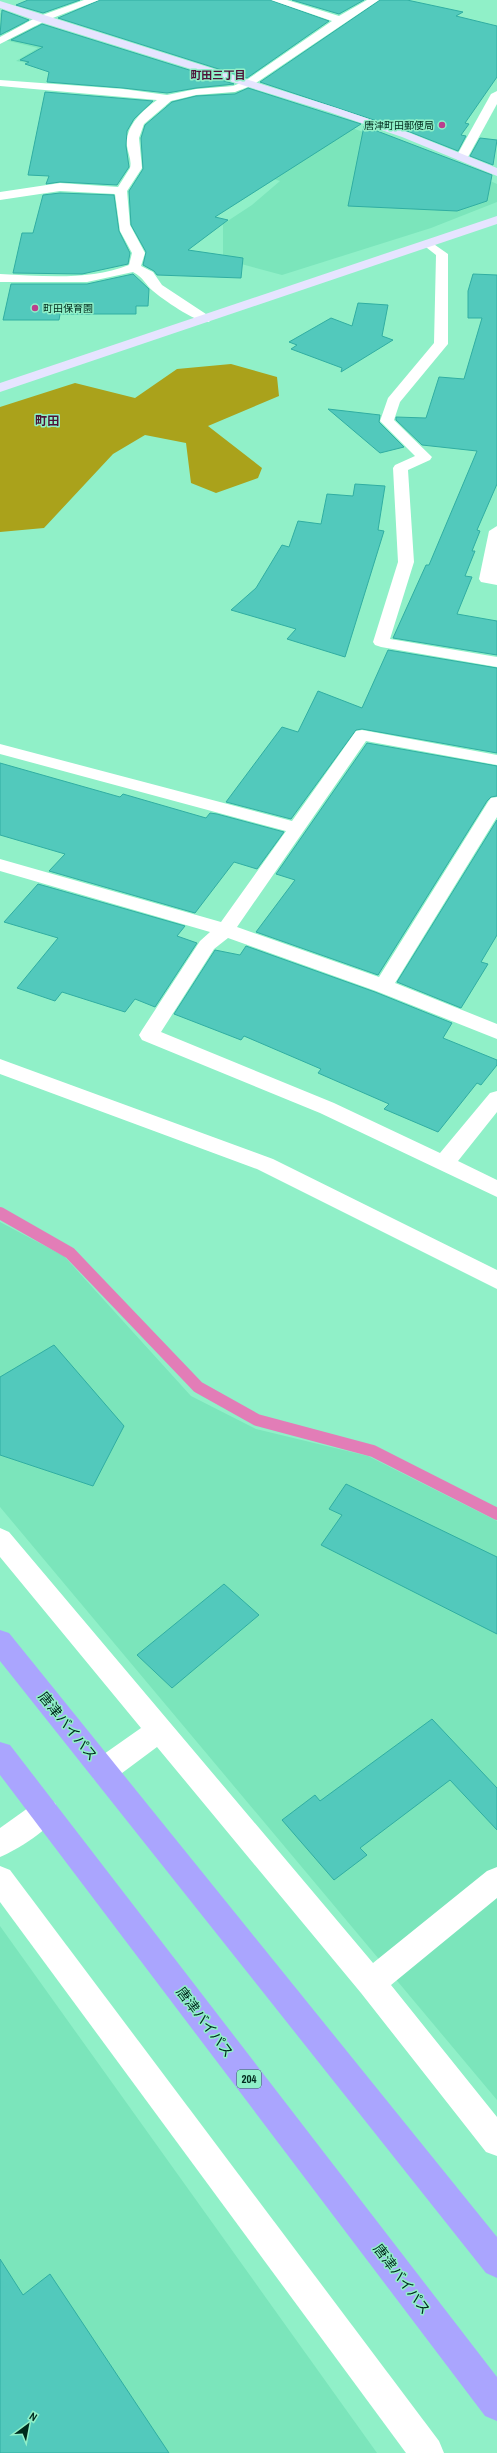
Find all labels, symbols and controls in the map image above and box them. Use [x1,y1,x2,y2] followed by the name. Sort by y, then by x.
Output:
[191,68,246,82] district label: 町田三丁目
[364,119,434,132] place label: 唐津町田郵便局
[437,120,447,130] marker: 唐津町田郵便局
[43,302,93,315] place label: 町田保育園
[30,303,40,313] marker: 町田保育園
[35,413,59,429] district label: 町田
[35,1688,101,1764] street label: 唐津バイパス
[173,1983,237,2061] street label: 唐津バイパス
[237,2070,261,2088] road number: 204
[370,2240,434,2318] street label: 唐津バイパス
[8,2405,48,2445] north arrow
[27,2409,40,2424] text: N

